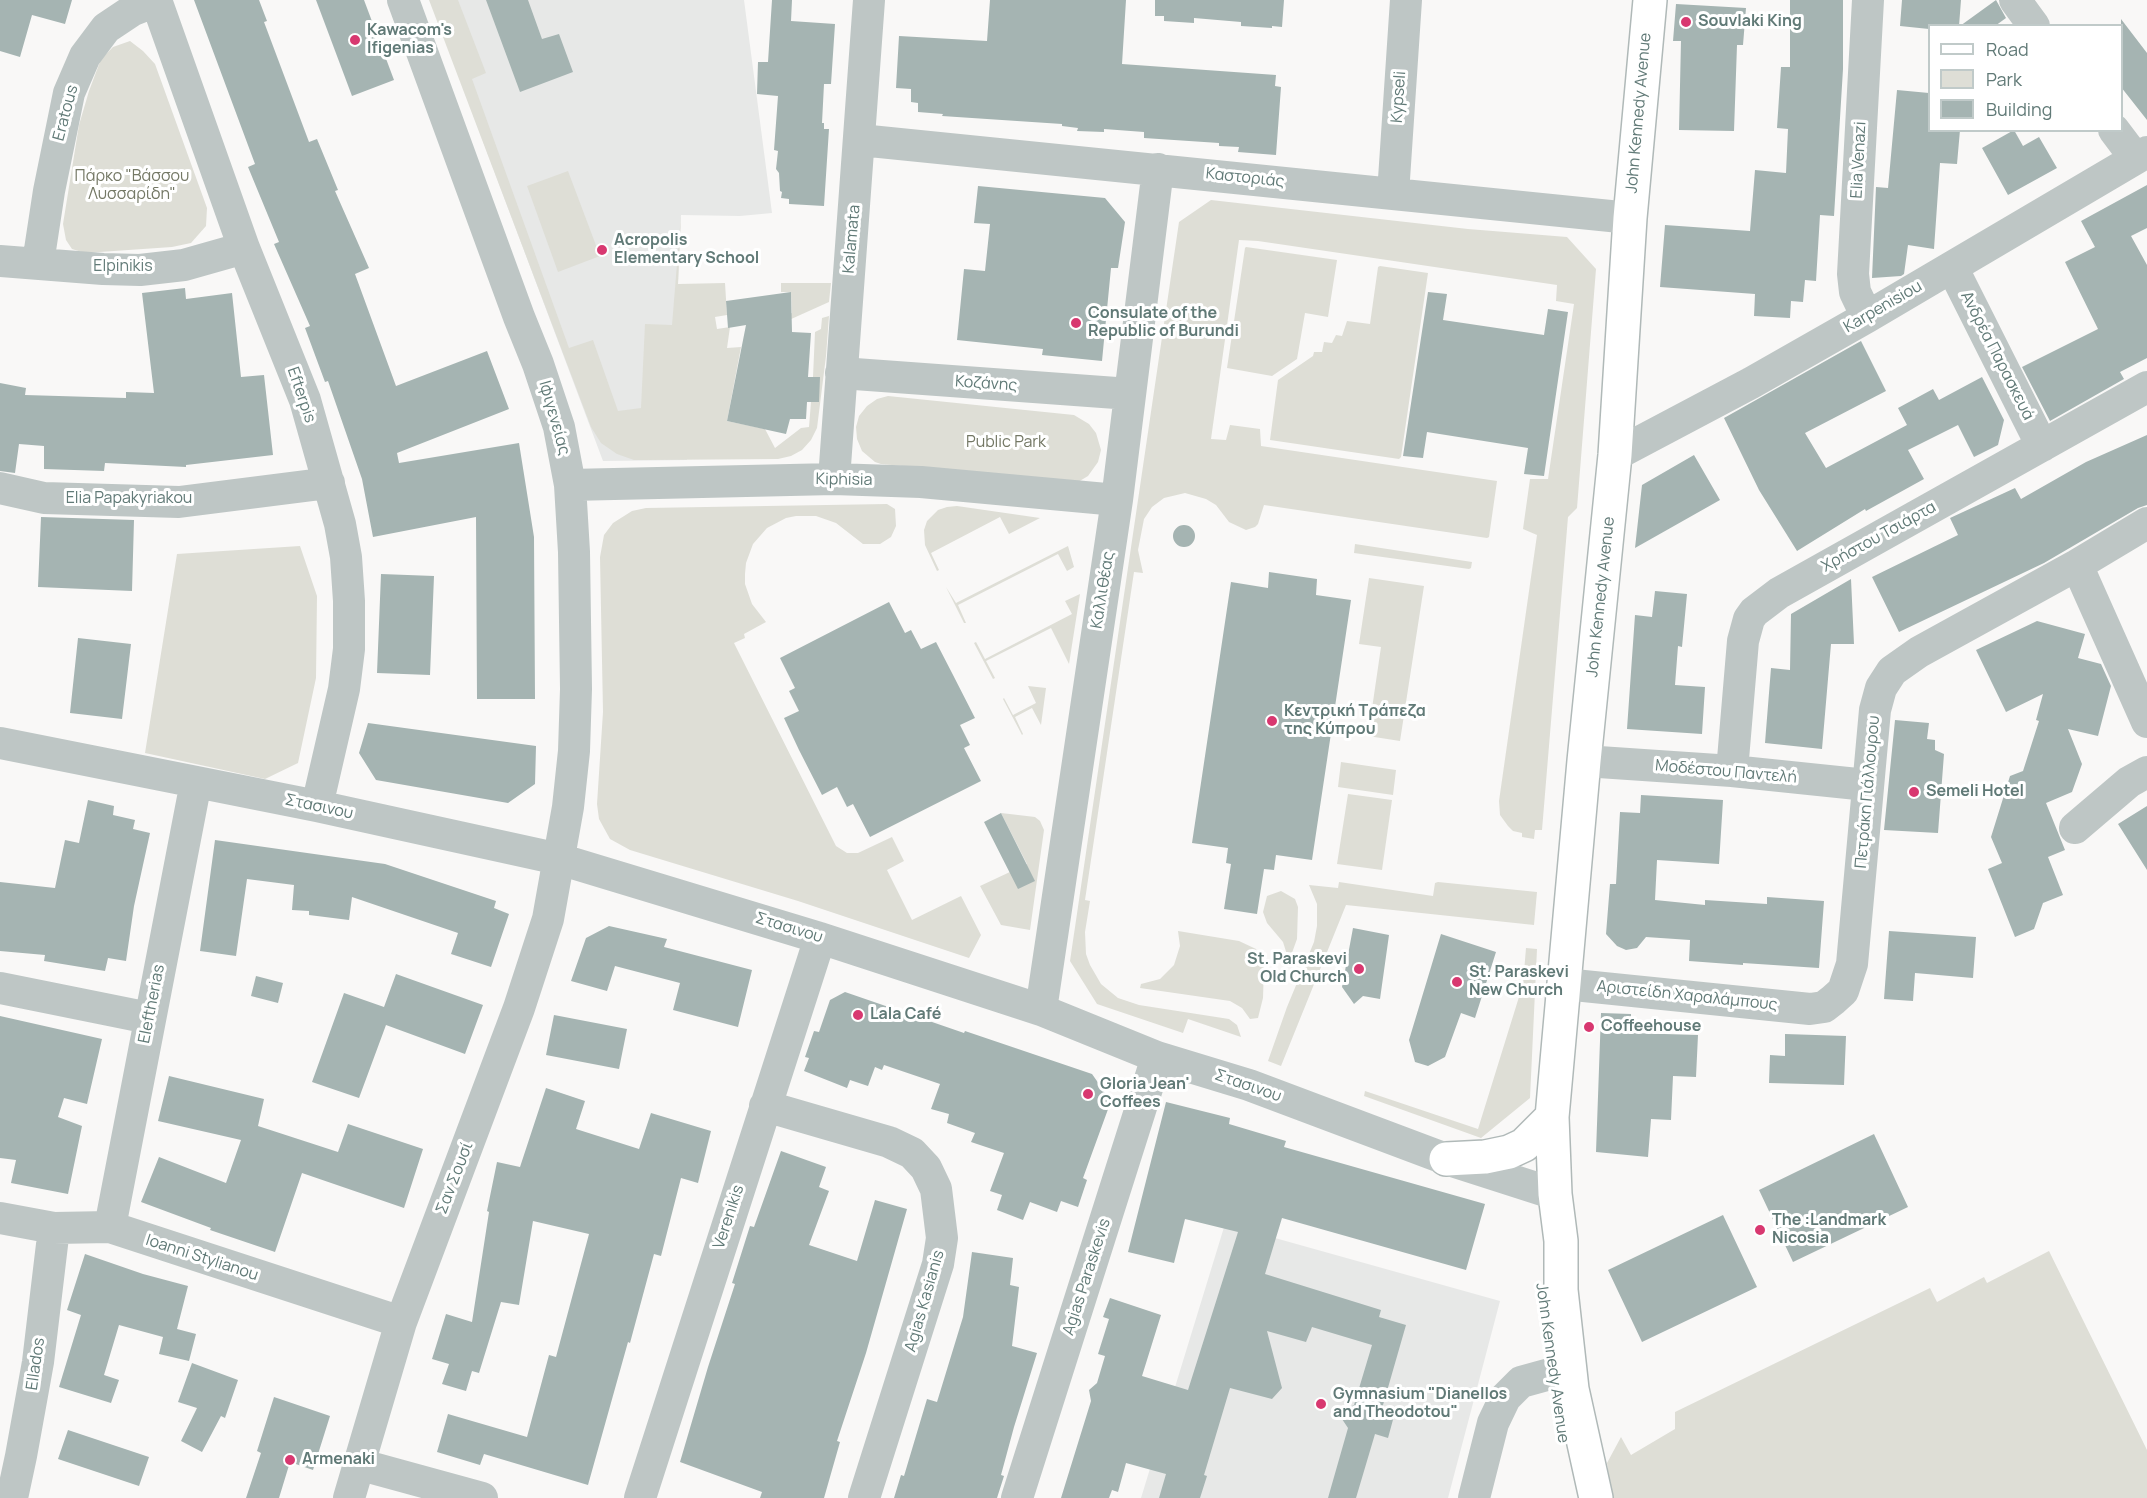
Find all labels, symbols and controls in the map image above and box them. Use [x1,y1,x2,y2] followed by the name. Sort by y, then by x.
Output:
[1698,12,1802,32] place label: Souvlaki King
[1679,15,1693,29] marker: Souvlaki King
[367,21,452,59] place label: Kawacom's Ifigenias
[1928,24,2123,132] legend
[1622,32,1656,194] street label: John Kennedy Avenue
[348,33,362,47] marker: Kawacom's Ifigenias
[1986,37,2029,61] text: Road
[1986,67,2022,91] text: Park
[1388,70,1410,124] street label: Kypseli
[49,83,83,143] street label: Eratous
[1986,97,2052,121] text: Building
[1847,121,1871,199] street label: Elia Venazi
[1205,164,1285,192] street label: Καστοριάς
[75,167,189,205] park label: Πάρκο "Βάσσου Λυσσαρίδη"
[839,204,865,274] street label: Kalamata
[614,231,759,269] place label: Acropolis Elementary School
[595,243,609,257] marker: Acropolis Elementary School
[93,257,153,277] street label: Elpinikis
[1840,277,1926,337] street label: Karpenisiou
[1956,288,2038,424] street label: Ανδρέα Παρασκευά
[1088,304,1239,342] place label: Consulate of the Republic of Burundi
[1069,316,1083,330] marker: Consulate of the Republic of Burundi
[283,365,319,425] street label: Efterpis
[954,372,1018,396] street label: Κοζάνης
[534,379,574,457] street label: Ιφιγενείας
[966,433,1046,453] park label: Public Park
[815,470,873,490] street label: Kiphisia
[66,489,192,509] street label: Elia Papakyriakou
[1818,498,1940,576] street label: Χρήστου Τσιάρτα
[1583,516,1619,678] street label: John Kennedy Avenue
[1087,550,1119,630] street label: Καλλιθέας
[1284,702,1426,740] place label: Κεντρική Τράπεζα της Κύπρου
[1265,714,1279,728] marker: Κεντρική Τράπεζα της Κύπρου
[1852,715,1884,869] street label: Πετράκη Γιάλλουρου
[1654,756,1798,788] street label: Μοδέστου Παντελή
[1926,782,2024,802] place label: Semeli Hotel
[1907,785,1921,799] marker: Semeli Hotel
[283,790,355,824] street label: Στασινου
[753,909,825,947] street label: Στασινου
[1247,950,1347,988] place label: St. Paraskevi Old Church
[1352,962,1366,976] marker: St. Paraskevi Old Church
[135,963,169,1045] street label: Eleftherias
[1469,963,1569,1001] place label: St. Paraskevi New Church
[1450,975,1464,989] marker: St. Paraskevi New Church
[1596,977,1778,1015] street label: Αριστείδη Χαραλάμπους
[870,1005,941,1025] place label: Lala Café
[851,1008,865,1022] marker: Lala Café
[1601,1017,1701,1037] place label: Coffeehouse
[1582,1020,1596,1034] marker: Coffeehouse
[1212,1066,1284,1106] street label: Στασινου
[1100,1075,1190,1113] place label: Gloria Jean' Coffees
[1081,1087,1095,1101] marker: Gloria Jean' Coffees
[432,1139,478,1217] street label: Σαν Σουσί
[710,1183,748,1251] street label: Verenikis
[1772,1211,1886,1249] place label: The :Landmark Nicosia
[1059,1216,1115,1338] street label: Agias Paraskevis
[1753,1223,1767,1237] marker: The :Landmark Nicosia
[143,1231,261,1285] street label: Ioanni Stylianou
[901,1248,949,1354] street label: Agias Kasianis
[1531,1282,1573,1444] street label: John Kennedy Avenue
[23,1337,49,1391] street label: Ellados
[1333,1385,1507,1423] place label: Gymnasium "Dianellos and Theodotou"
[1314,1397,1328,1411] marker: Gymnasium "Dianellos and Theodotou"
[302,1450,375,1470] place label: Armenaki
[283,1453,297,1467] marker: Armenaki

